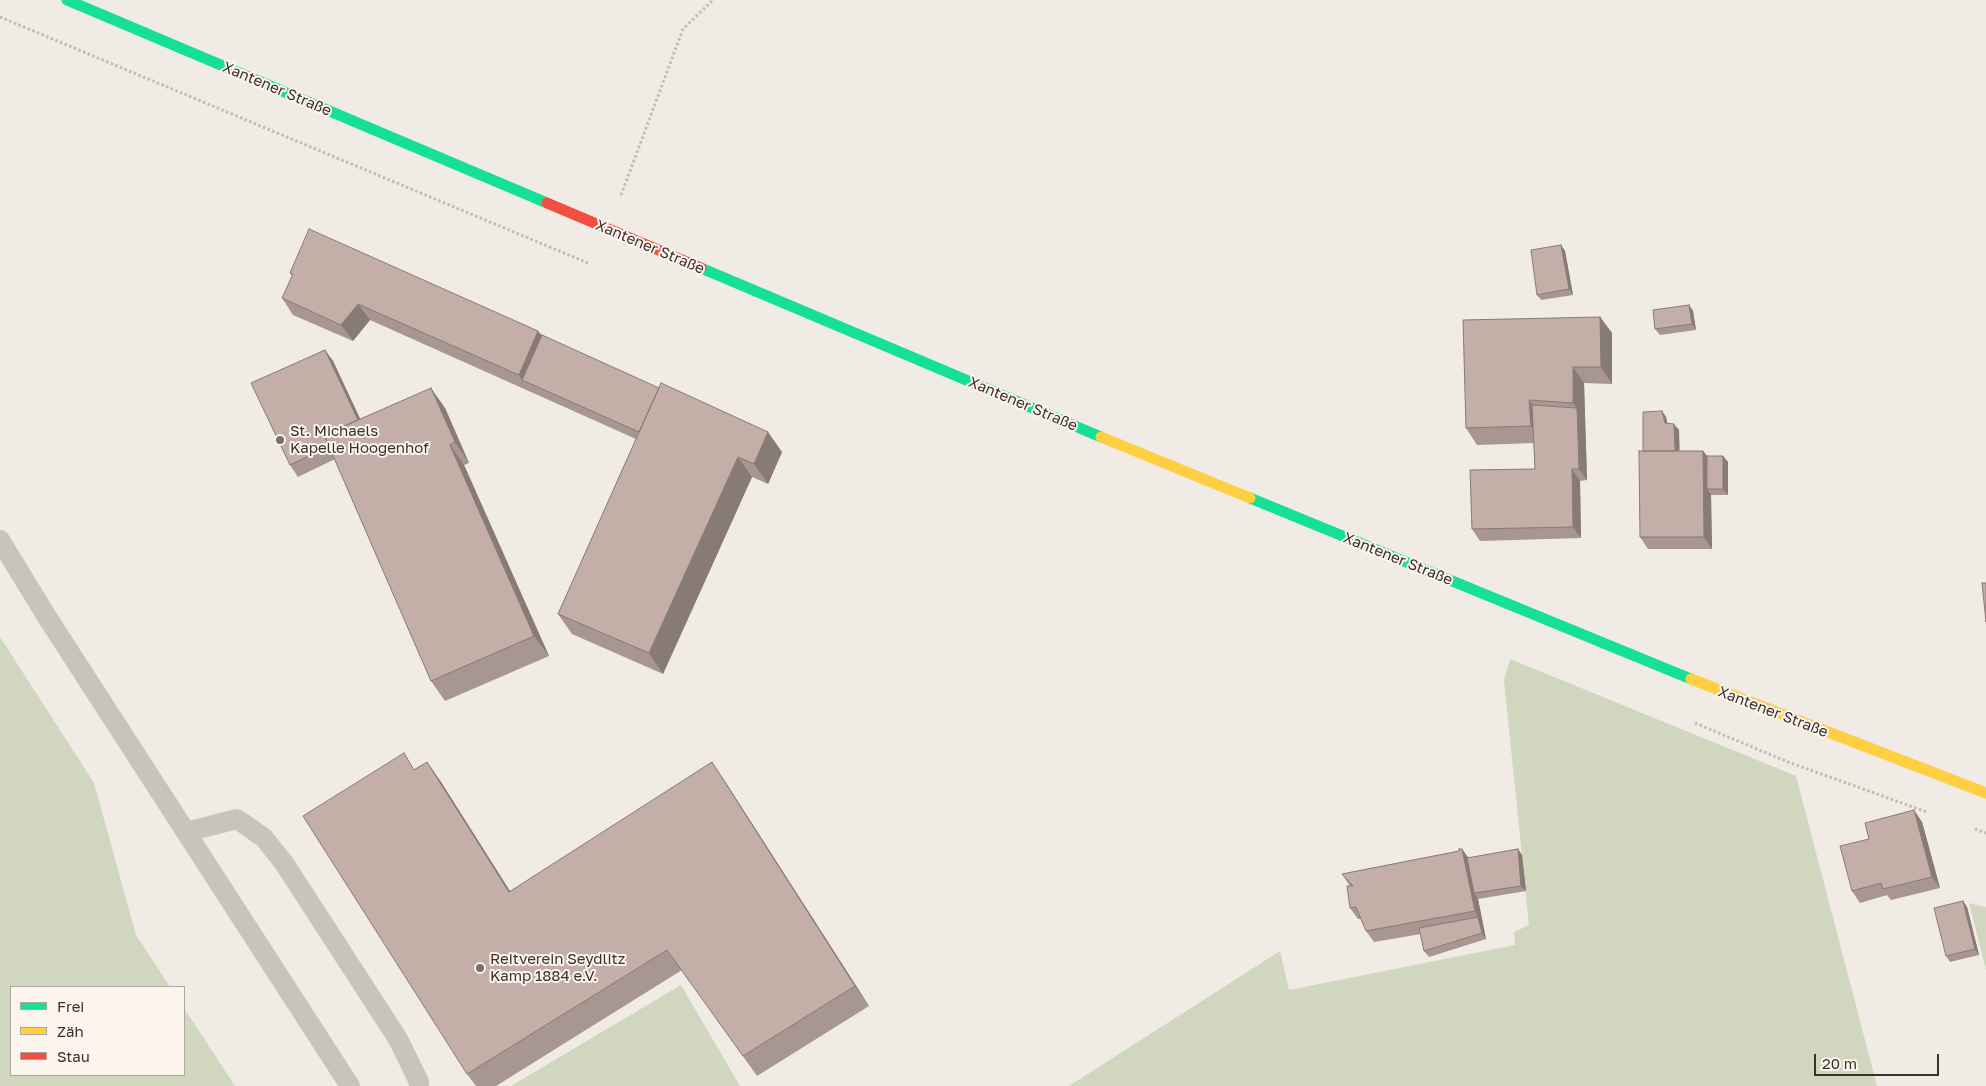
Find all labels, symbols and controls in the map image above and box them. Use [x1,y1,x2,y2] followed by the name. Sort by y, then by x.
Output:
[220,58,334,120] street label: Xantener Straße
[593,216,707,278] street label: Xantener Straße
[966,373,1080,435] street label: Xantener Straße
[290,422,429,457] place label: St. Michaels Kapelle Hoogenhof
[274,434,286,446] marker: St. Michaels Kapelle Hoogenhof
[1341,529,1455,589] street label: Xantener Straße
[1715,683,1831,741] street label: Xantener Straße
[490,950,625,985] place label: Reitverein Seydlitz Kamp 1884 e.V.
[474,962,486,974] marker: Reitverein Seydlitz Kamp 1884 e.V.
[10,986,185,1076] legend
[57,997,84,1015] text: Frei
[57,1022,84,1040] text: Zäh
[1816,1044,1941,1076] scale bar
[57,1047,90,1065] text: Stau
[1822,1054,1857,1072] text: 20 m

